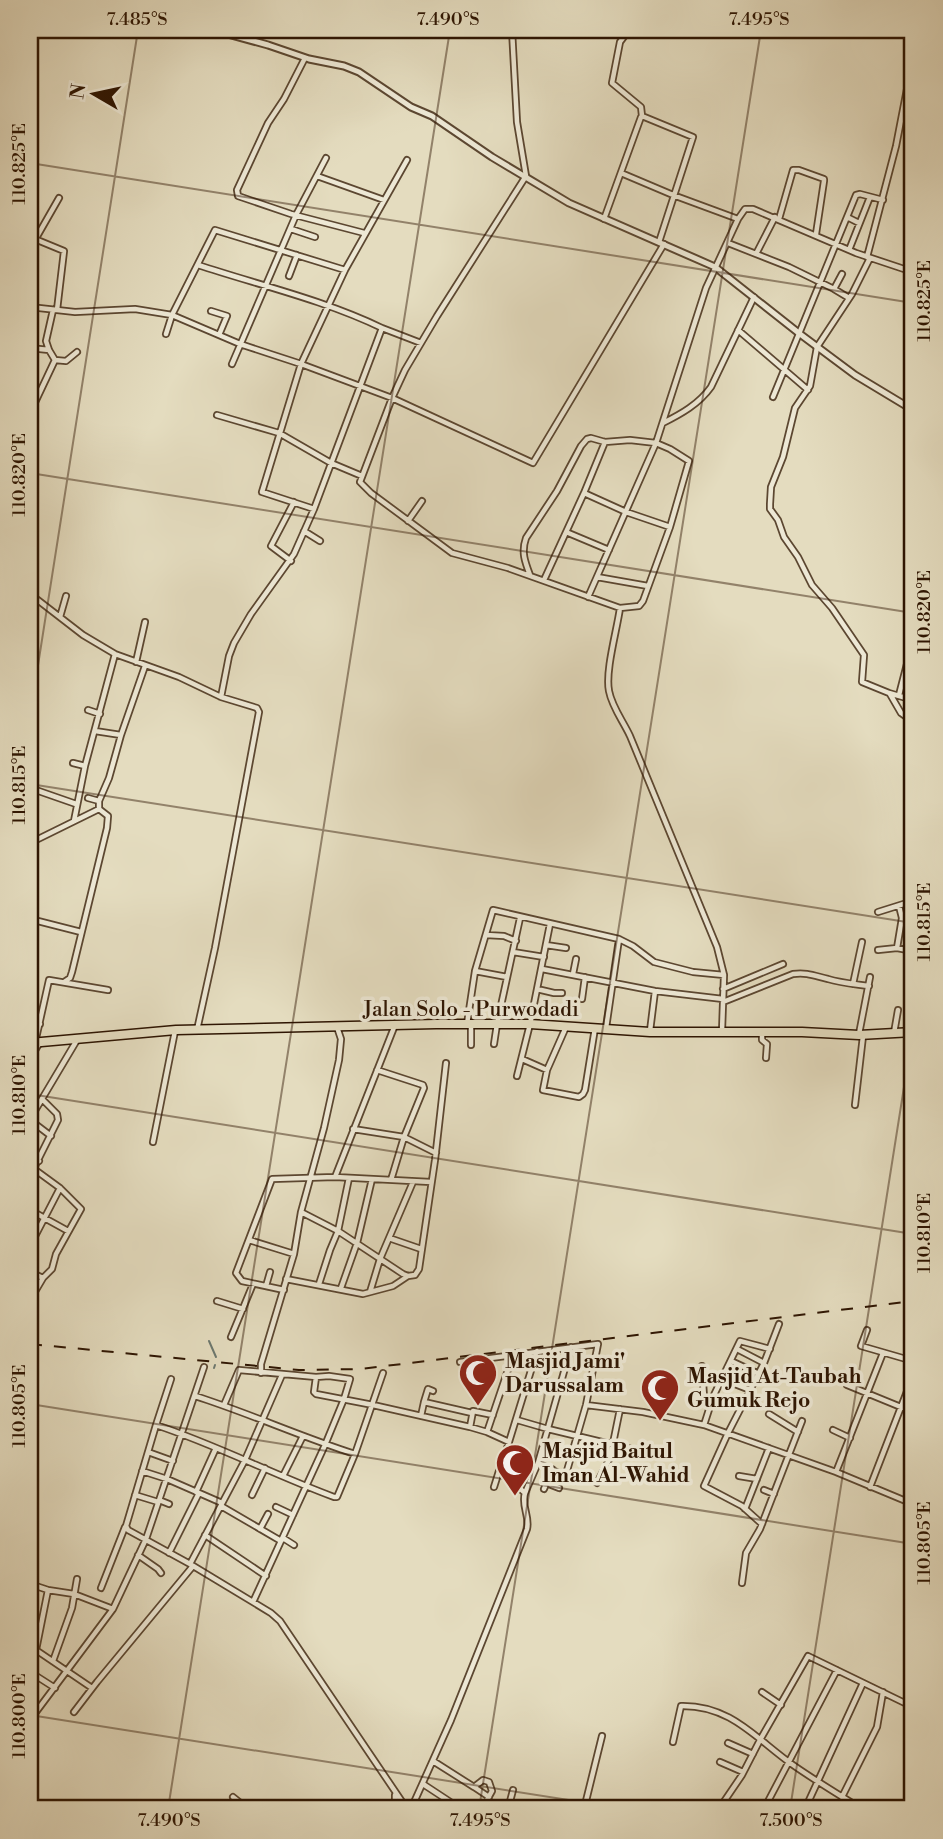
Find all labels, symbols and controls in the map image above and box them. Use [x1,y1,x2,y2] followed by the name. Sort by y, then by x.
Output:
[106,8,168,31] text: 7.485°S
[416,8,480,31] text: 7.490°S
[728,8,790,31] text: 7.495°S
[60,60,130,130] north arrow
[65,82,91,101] text: N
[8,123,31,205] text: 110.825°E
[913,260,936,342] text: 110.825°E
[8,433,31,517] text: 110.820°E
[913,570,936,654] text: 110.820°E
[8,746,31,824] text: 110.815°E
[913,883,936,961] text: 110.815°E
[362,997,579,1023] street label: Jalan Solo - Purwodadi
[8,1055,31,1135] text: 110.810°E
[913,1193,936,1273] text: 110.810°E
[505,1349,625,1399] place label: Masjid Jami' Darussalam
[457,1352,499,1407] mosque icon: Masjid Jami' Darussalam
[8,1364,31,1448] text: 110.805°E
[687,1364,861,1414] place label: Masjid At-Taubah Gumuk Rejo
[639,1367,681,1422] mosque icon: Masjid At-Taubah Gumuk Rejo
[542,1439,690,1489] place label: Masjid Baitul Iman Al-Wahid
[494,1442,536,1497] mosque icon: Masjid Baitul Iman Al-Wahid
[913,1501,936,1585] text: 110.805°E
[8,1673,31,1759] text: 110.800°E
[137,1809,201,1832] text: 7.490°S
[449,1809,511,1832] text: 7.495°S
[759,1809,823,1832] text: 7.500°S

